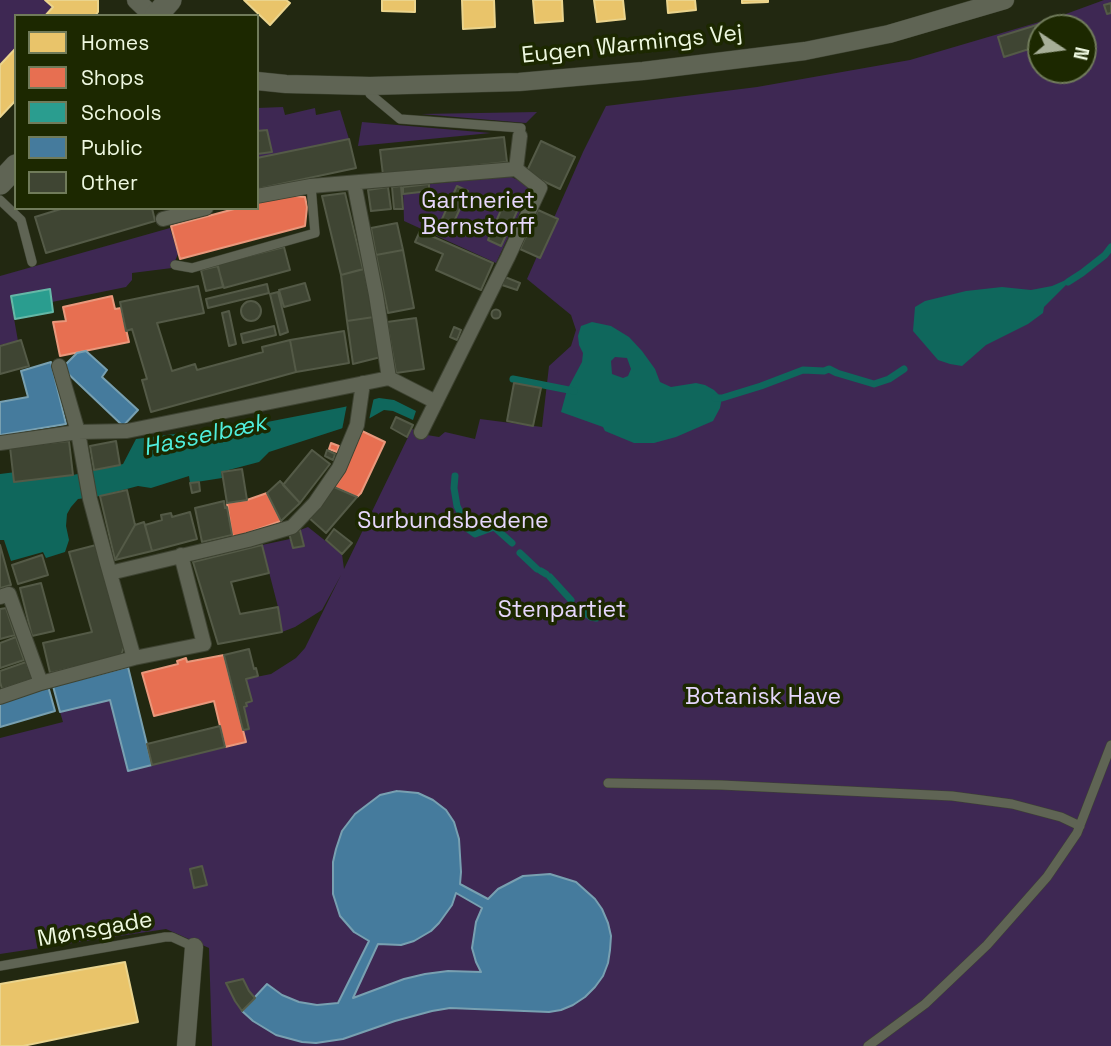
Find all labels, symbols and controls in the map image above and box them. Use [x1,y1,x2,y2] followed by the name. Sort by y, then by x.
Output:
[14,14,259,210] legend
[1027,14,1097,84] north arrow
[520,20,744,70] street label: Eugen Warmings Vej
[81,29,149,56] text: Homes
[1067,44,1095,62] text: N
[81,64,144,91] text: Shops
[81,99,161,126] text: Schools
[81,134,143,161] text: Public
[81,169,138,196] text: Other
[421,188,535,242] park label: Gartneriet Bernstorff
[141,409,269,463] water label: Hasselbæk
[357,508,549,536] park label: Surbundsbedene
[498,597,626,625] park label: Stenpartiet
[685,684,841,712] park label: Botanisk Have
[35,906,155,954] street label: Mønsgade

